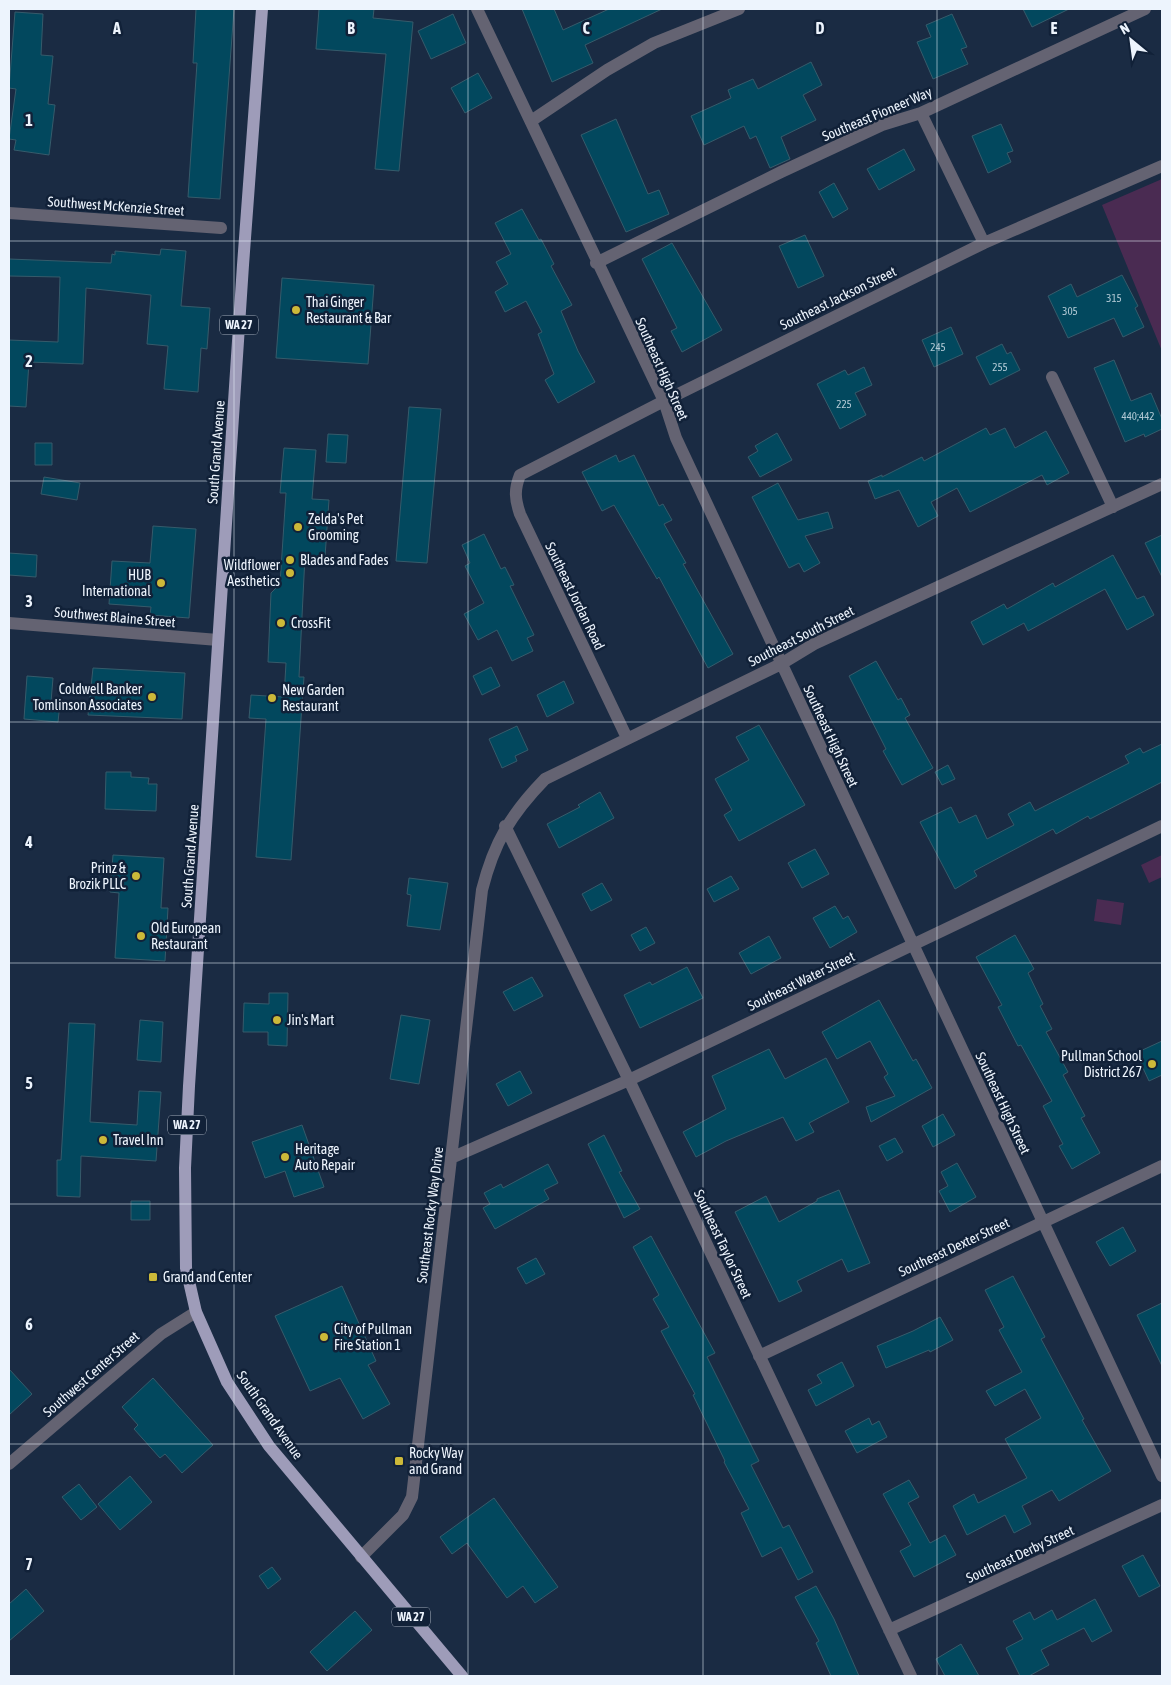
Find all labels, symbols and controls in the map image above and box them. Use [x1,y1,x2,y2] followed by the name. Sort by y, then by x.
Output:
[1106,15,1156,65] north arrow
[112,19,121,37] text: A
[347,19,355,37] text: B
[582,19,590,37] text: C
[816,19,825,37] text: D
[1051,19,1058,37] text: E
[1117,20,1132,38] text: N
[820,84,934,144] street label: Southeast Pioneer Way
[25,111,33,129] text: 1
[47,193,185,219] street label: Southwest McKenzie Street
[777,263,899,333] street label: Southeast Jackson Street
[1106,292,1122,304] house number: 315
[306,294,392,326] place label: Thai Ginger Restaurant & Bar
[290,304,302,316] marker: Thai Ginger Restaurant & Bar
[1062,305,1078,317] house number: 305
[632,315,692,423] street label: Southeast High Street
[220,316,258,334] road number: WA 27
[930,341,946,353] house number: 245
[25,352,33,370] text: 2
[992,361,1008,373] house number: 255
[836,398,852,410] house number: 225
[204,400,228,504] street label: South Grand Avenue
[1122,410,1154,422] house number: 440;442
[308,511,364,543] place label: Zelda's Pet Grooming
[292,521,304,533] marker: Zelda's Pet Grooming
[542,540,608,652] street label: Southeast Jordan Road
[300,552,388,568] place label: Blades and Fades
[284,554,296,566] marker: Blades and Fades
[224,557,281,589] place label: Wildflower Aesthetics
[82,567,151,599] place label: HUB International
[284,567,296,579] marker: Wildflower Aesthetics
[155,577,167,589] marker: HUB International
[25,592,33,610] text: 3
[745,602,857,670] street label: Southeast South Street
[54,604,176,630] street label: Southwest Blaine Street
[291,615,331,631] place label: CrossFit
[275,617,287,629] marker: CrossFit
[33,681,143,713] place label: Coldwell Banker Tomlinson Associates
[282,682,345,714] place label: New Garden Restaurant
[800,682,862,790] street label: Southeast High Street
[146,691,158,703] marker: Coldwell Banker Tomlinson Associates
[266,692,278,704] marker: New Garden Restaurant
[178,804,202,908] street label: South Grand Avenue
[24,833,33,851] text: 4
[69,860,127,892] place label: Prinz & Brozik PLLC
[130,870,142,882] marker: Prinz & Brozik PLLC
[151,920,221,952] place label: Old European Restaurant
[135,930,147,942] marker: Old European Restaurant
[745,948,857,1014] street label: Southeast Water Street
[287,1012,334,1028] place label: Jin's Mart
[271,1014,283,1026] marker: Jin's Mart
[1061,1048,1142,1080] place label: Pullman School District 267
[972,1049,1034,1157] street label: Southeast High Street
[1146,1058,1158,1070] marker: Pullman School District 267
[25,1074,33,1092] text: 5
[168,1116,206,1134] road number: WA 27
[113,1132,163,1148] place label: Travel Inn
[97,1134,109,1146] marker: Travel Inn
[295,1141,356,1173] place label: Heritage Auto Repair
[414,1146,446,1284] street label: Southeast Rocky Way Drive
[279,1151,291,1163] marker: Heritage Auto Repair
[691,1187,755,1301] street label: Southeast Taylor Street
[896,1214,1012,1280] street label: Southeast Dexter Street
[163,1269,253,1285] place label: Grand and Center
[147,1271,159,1283] marker: Grand and Center
[25,1315,33,1333] text: 6
[334,1321,412,1353] place label: City of Pullman Fire Station 1
[40,1328,142,1420] street label: Southwest Center Street
[318,1331,330,1343] marker: City of Pullman Fire Station 1
[234,1368,306,1462] street label: South Grand Avenue
[409,1445,464,1477] place label: Rocky Way and Grand
[393,1455,405,1467] marker: Rocky Way and Grand
[964,1522,1076,1586] street label: Southeast Derby Street
[25,1555,33,1573] text: 7
[392,1608,430,1626] road number: WA 27

